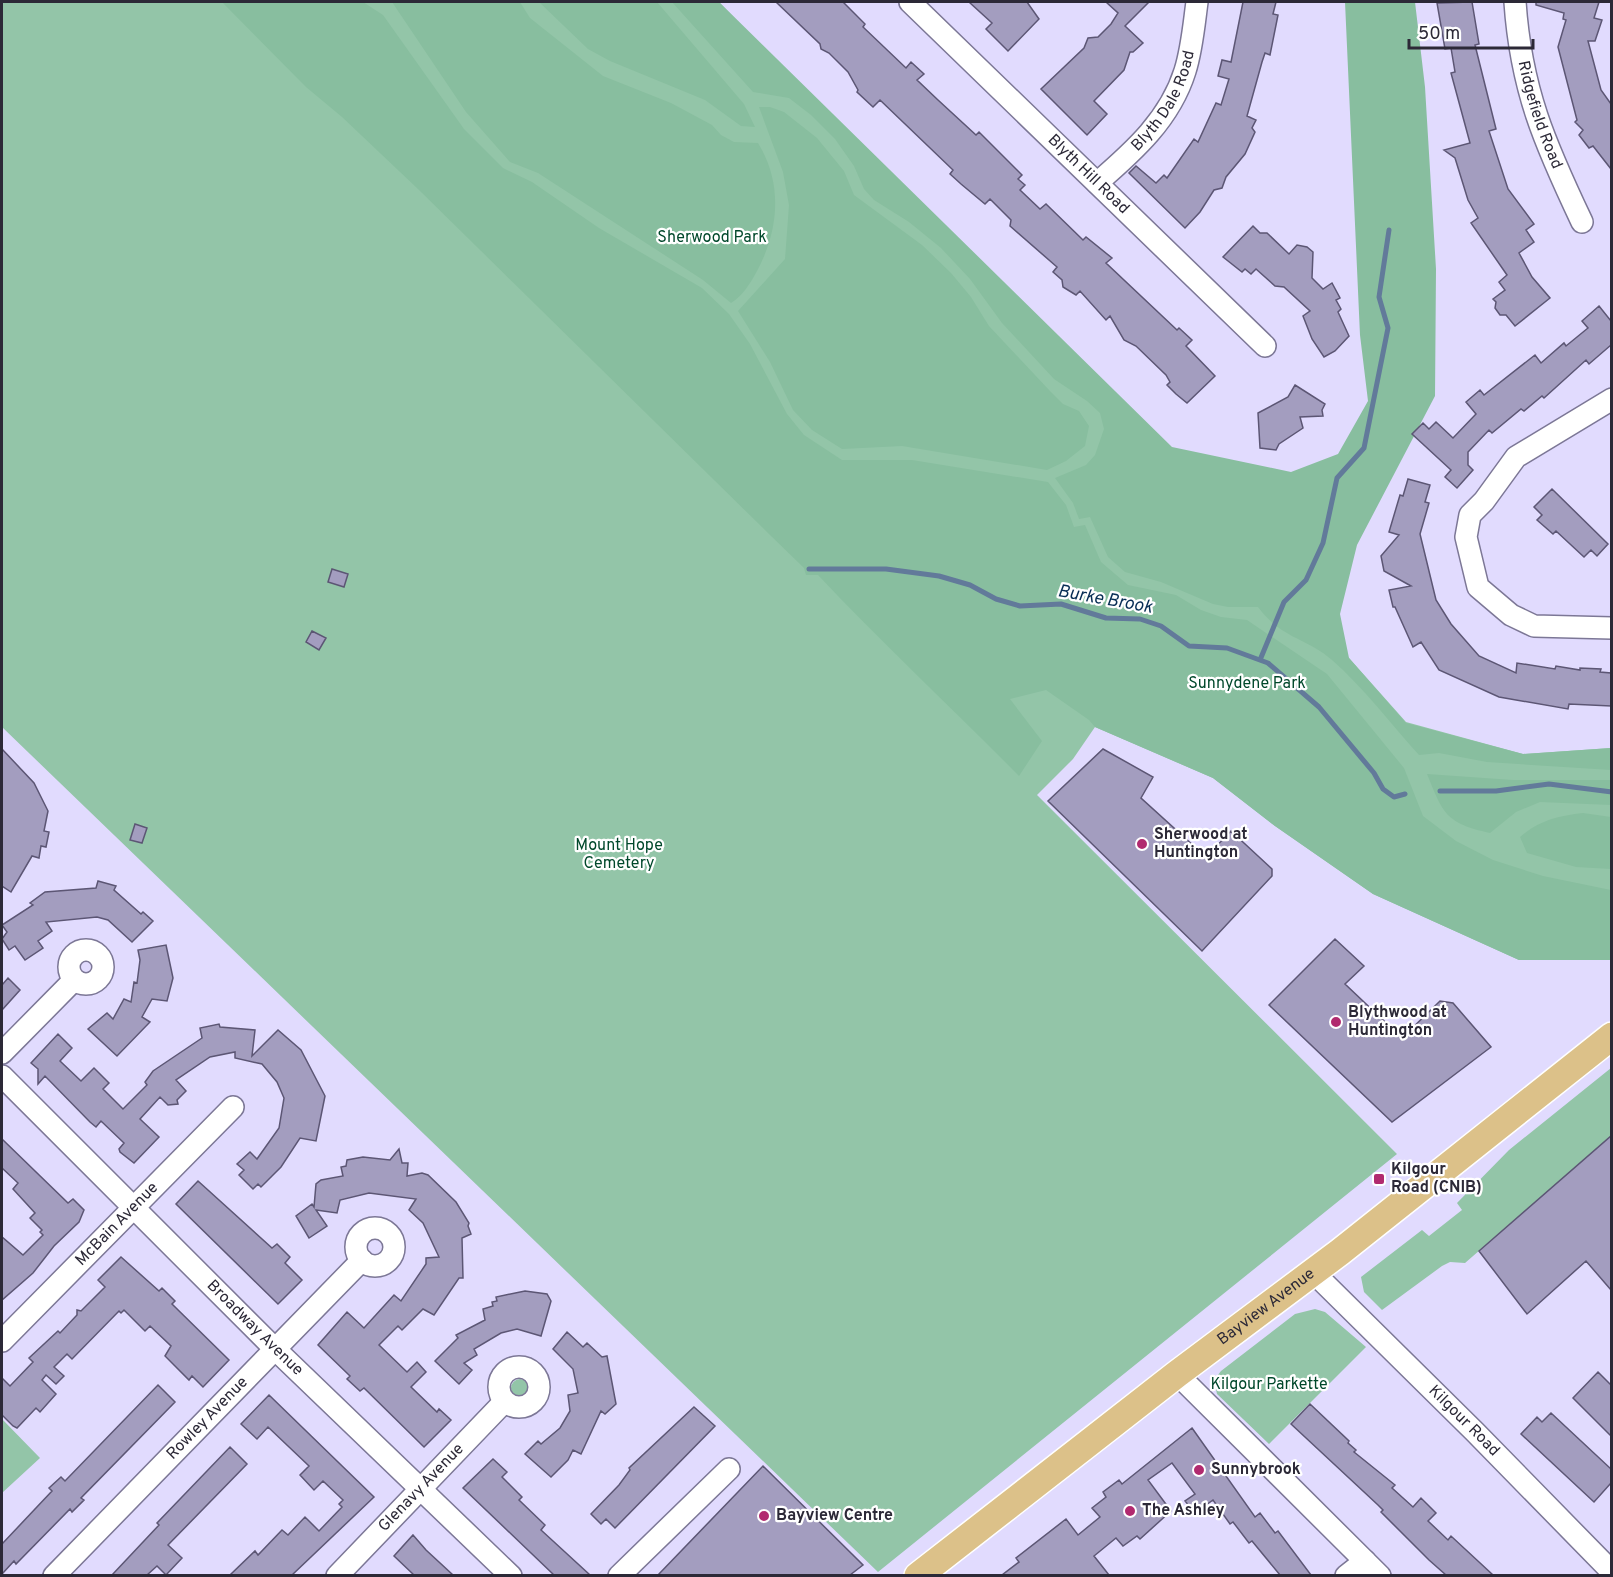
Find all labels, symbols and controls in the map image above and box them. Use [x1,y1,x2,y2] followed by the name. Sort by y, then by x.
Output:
[1409,12,1534,50] scale bar
[1418,23,1460,46] text: 50 m
[1127,49,1200,156] street label: Blyth Dale Road
[1513,59,1566,172] street label: Ridgefield Road
[1043,130,1133,219] street label: Blyth Hill Road
[657,228,767,248] park label: Sherwood Park
[1056,580,1155,620] water label: Burke Brook
[1188,674,1306,694] park label: Sunnydene Park
[1154,825,1247,863] place label: Sherwood at Huntington
[575,836,663,874] park label: Mount Hope Cemetery
[1135,837,1149,851] marker: Sherwood at Huntington
[1348,1003,1447,1041] place label: Blythwood at Huntington
[1329,1015,1343,1029] marker: Blythwood at Huntington
[1391,1160,1482,1198] place label: Kilgour Road (CNIB)
[1372,1172,1386,1186] marker: Kilgour Road (CNIB)
[72,1178,163,1270] street label: McBain Avenue
[1214,1264,1319,1350] street label: Bayview Avenue
[202,1276,307,1380] street label: Broadway Avenue
[163,1373,252,1464] street label: Rowley Avenue
[1210,1375,1328,1395] park label: Kilgour Parkette
[1424,1381,1504,1461] street label: Kilgour Road
[374,1439,469,1536] street label: Glenavy Avenue
[1211,1460,1301,1480] place label: Sunnybrook
[1192,1463,1206,1477] marker: Sunnybrook
[1142,1501,1225,1521] place label: The Ashley
[1123,1504,1137,1518] marker: The Ashley
[776,1506,893,1526] place label: Bayview Centre
[757,1509,771,1523] marker: Bayview Centre

